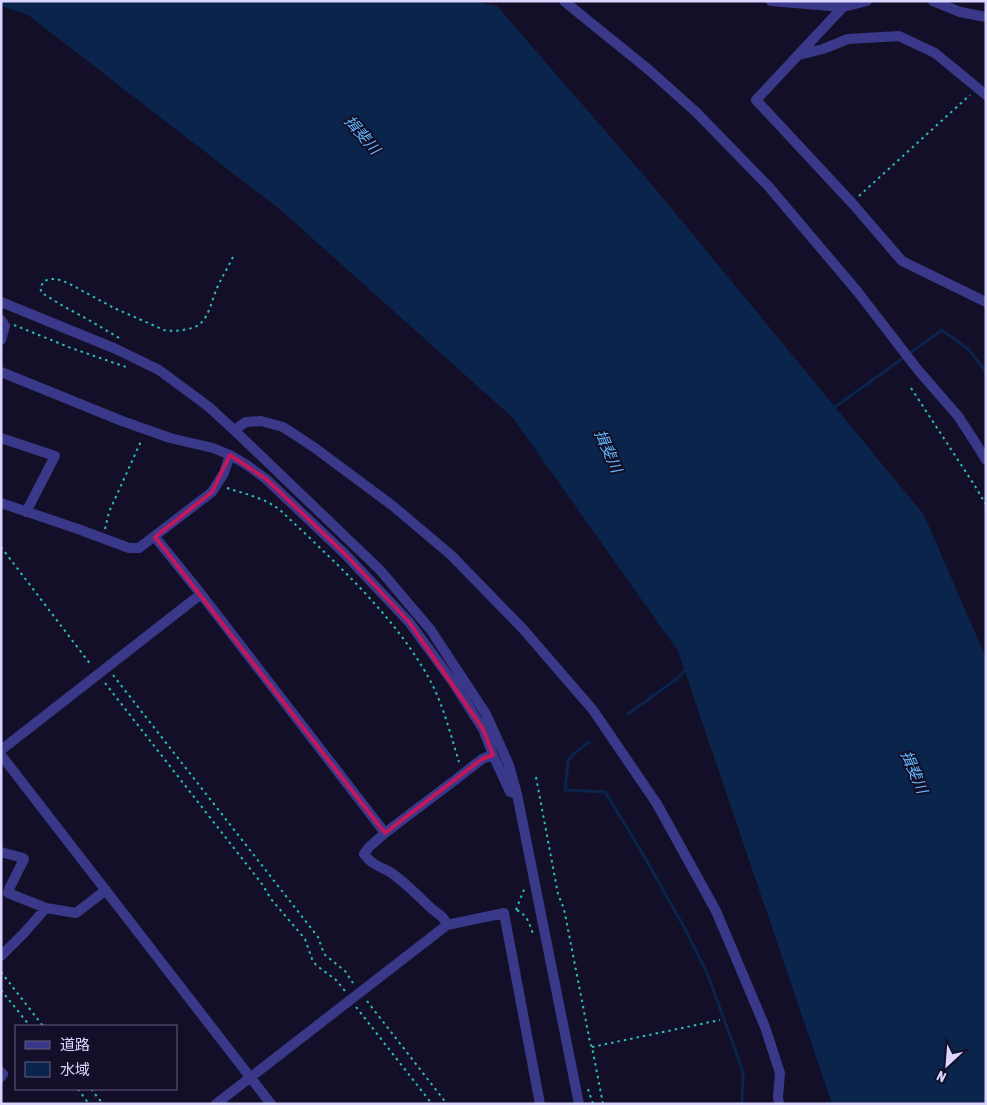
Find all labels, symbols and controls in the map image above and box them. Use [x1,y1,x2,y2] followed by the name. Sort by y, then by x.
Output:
[341,112,385,159] water label: 揖斐川
[592,427,626,477] water label: 揖斐川
[898,748,932,798] water label: 揖斐川
[15,1025,178,1090] legend
[60,1036,90,1053] text: 道路
[922,1040,972,1090] north arrow
[60,1061,90,1078] text: 水域
[934,1068,949,1086] text: N

